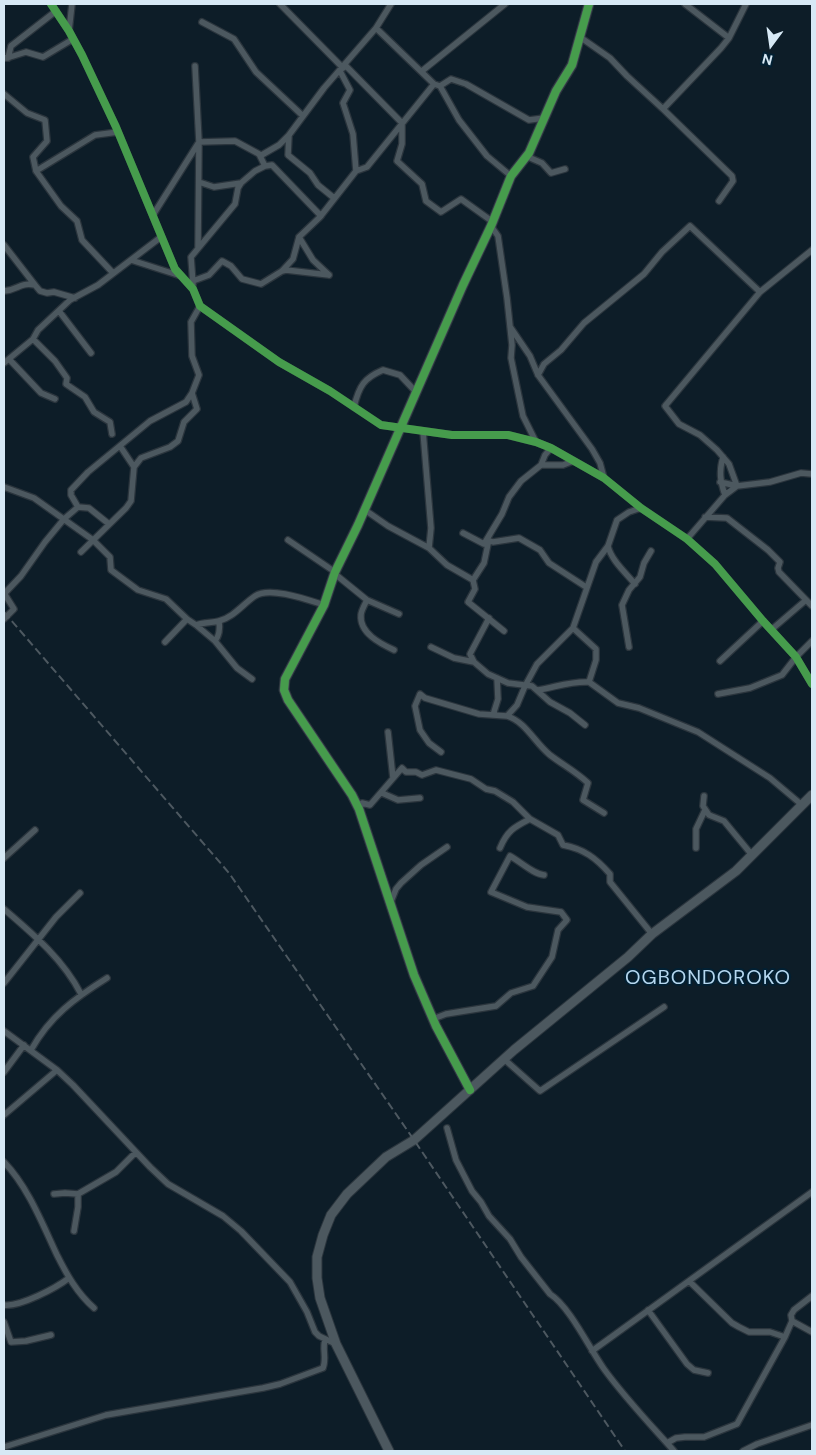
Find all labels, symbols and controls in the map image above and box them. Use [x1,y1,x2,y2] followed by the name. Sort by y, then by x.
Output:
[746,20,796,70] north arrow
[760,50,775,70] text: N
[624,967,792,991] district label: OGBONDOROKO

